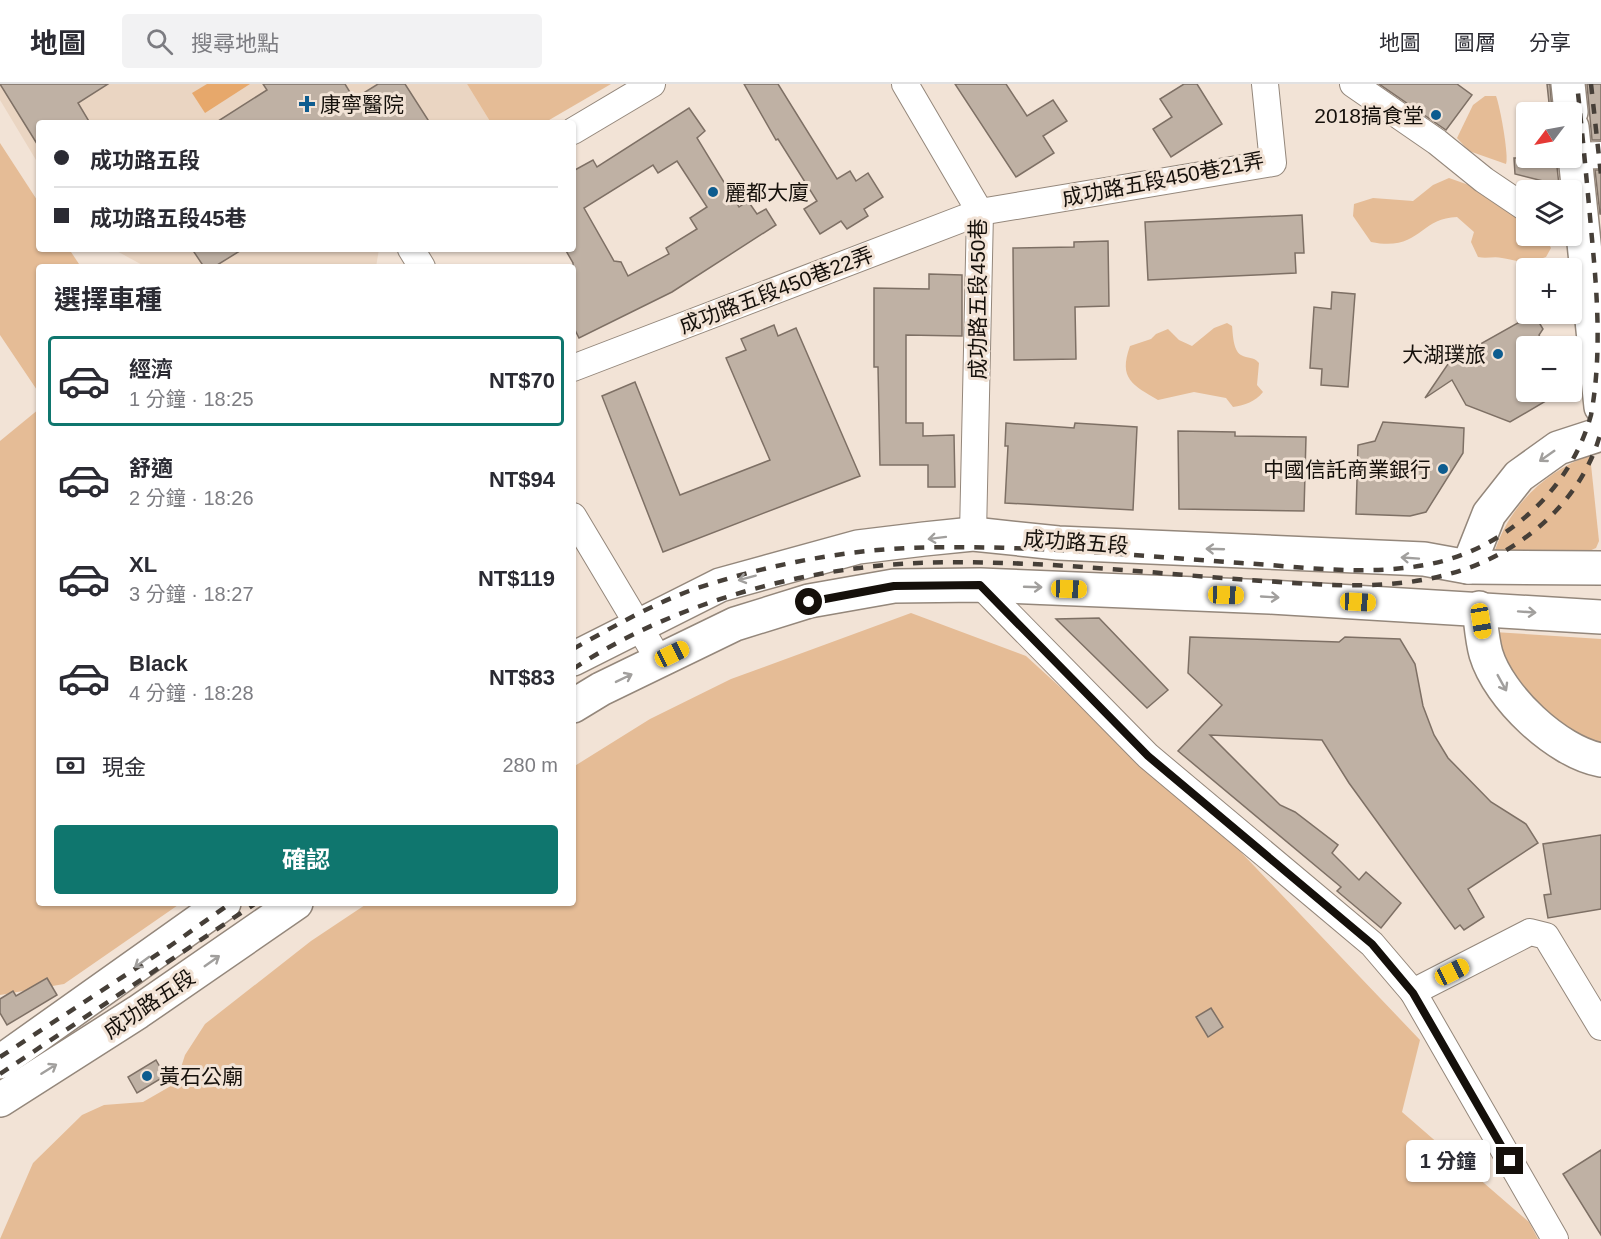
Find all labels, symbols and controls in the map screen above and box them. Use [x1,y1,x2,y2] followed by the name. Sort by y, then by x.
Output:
[122,14,542,68] search box
[143,25,176,58] icon: search
[30,28,86,59] text: 地圖
[191,31,279,56] text: 搜尋地點
[1379,31,1421,54] text: 地圖
[1454,31,1496,54] text: 圖層
[1529,31,1571,54] text: 分享
[320,93,404,116] place label: 康寧醫院
[298,95,316,113] marker: 康寧醫院
[1516,102,1582,168] north arrow
[1516,102,1582,402] map controls
[1314,104,1424,127] place label: 2018搞食堂
[1429,108,1443,122] marker: 2018搞食堂
[90,148,200,173] text: 成功路五段
[1060,148,1266,210] street label: 成功路五段450巷21弄
[1516,180,1582,246] button: layers
[725,181,809,204] place label: 麗都大廈
[706,185,720,199] marker: 麗都大廈
[90,206,246,231] text: 成功路五段45巷
[966,218,989,380] street label: 成功路五段450巷
[676,242,876,338] street label: 成功路五段450巷22弄
[1516,258,1582,324] button: +
[54,285,162,315] text: 選擇車種
[1516,336,1582,402] button: −
[1402,343,1486,366] place label: 大湖璞旅
[1491,347,1505,361] marker: 大湖璞旅
[57,354,111,408] icon: car
[129,357,173,382] text: 經濟
[489,368,555,393] text: NT$70
[129,388,254,410] text: 1 分鐘 · 18:25
[1540,450,1556,462] one-way arrow
[57,453,111,507] icon: car
[129,456,173,481] text: 舒適
[1263,458,1431,481] place label: 中國信託商業銀行
[1436,462,1450,476] marker: 中國信託商業銀行
[489,467,555,492] text: NT$94
[129,487,254,509] text: 2 分鐘 · 18:26
[1023,527,1129,557] street label: 成功路五段
[928,533,947,544] one-way arrow
[1206,543,1226,555] one-way arrow
[57,552,111,606] icon: car
[129,552,157,577] text: XL
[1400,553,1420,564] one-way arrow
[478,566,555,591] text: NT$119
[738,573,757,584] one-way arrow
[1051,579,1087,599] car
[1022,582,1042,593] one-way arrow
[129,583,254,605] text: 3 分鐘 · 18:27
[1208,585,1244,605] car
[795,588,822,615] route start
[1259,591,1279,602] one-way arrow
[1340,592,1376,612] car
[1469,602,1493,640] car
[1517,607,1537,618] one-way arrow
[652,638,692,670] car
[57,651,111,705] icon: car
[129,651,188,676] text: Black
[489,665,555,690] text: NT$83
[615,671,633,683] one-way arrow
[1496,674,1508,691] one-way arrow
[129,682,254,704] text: 4 分鐘 · 18:28
[54,749,87,782] icon: cash
[502,754,558,776] text: 280 m
[102,755,146,780] text: 現金
[54,825,558,894] button: 確認
[203,955,220,967] one-way arrow
[135,956,151,968] one-way arrow
[1432,956,1472,988] car
[99,965,199,1043] street label: 成功路五段
[41,1062,58,1075] one-way arrow
[159,1065,243,1088] place label: 黃石公廟
[140,1069,154,1083] marker: 黃石公廟
[1405,1140,1489,1182] callout: 1 分鐘
[1496,1147,1523,1174] route end
[1420,1150,1476,1172] text: 1 分鐘

